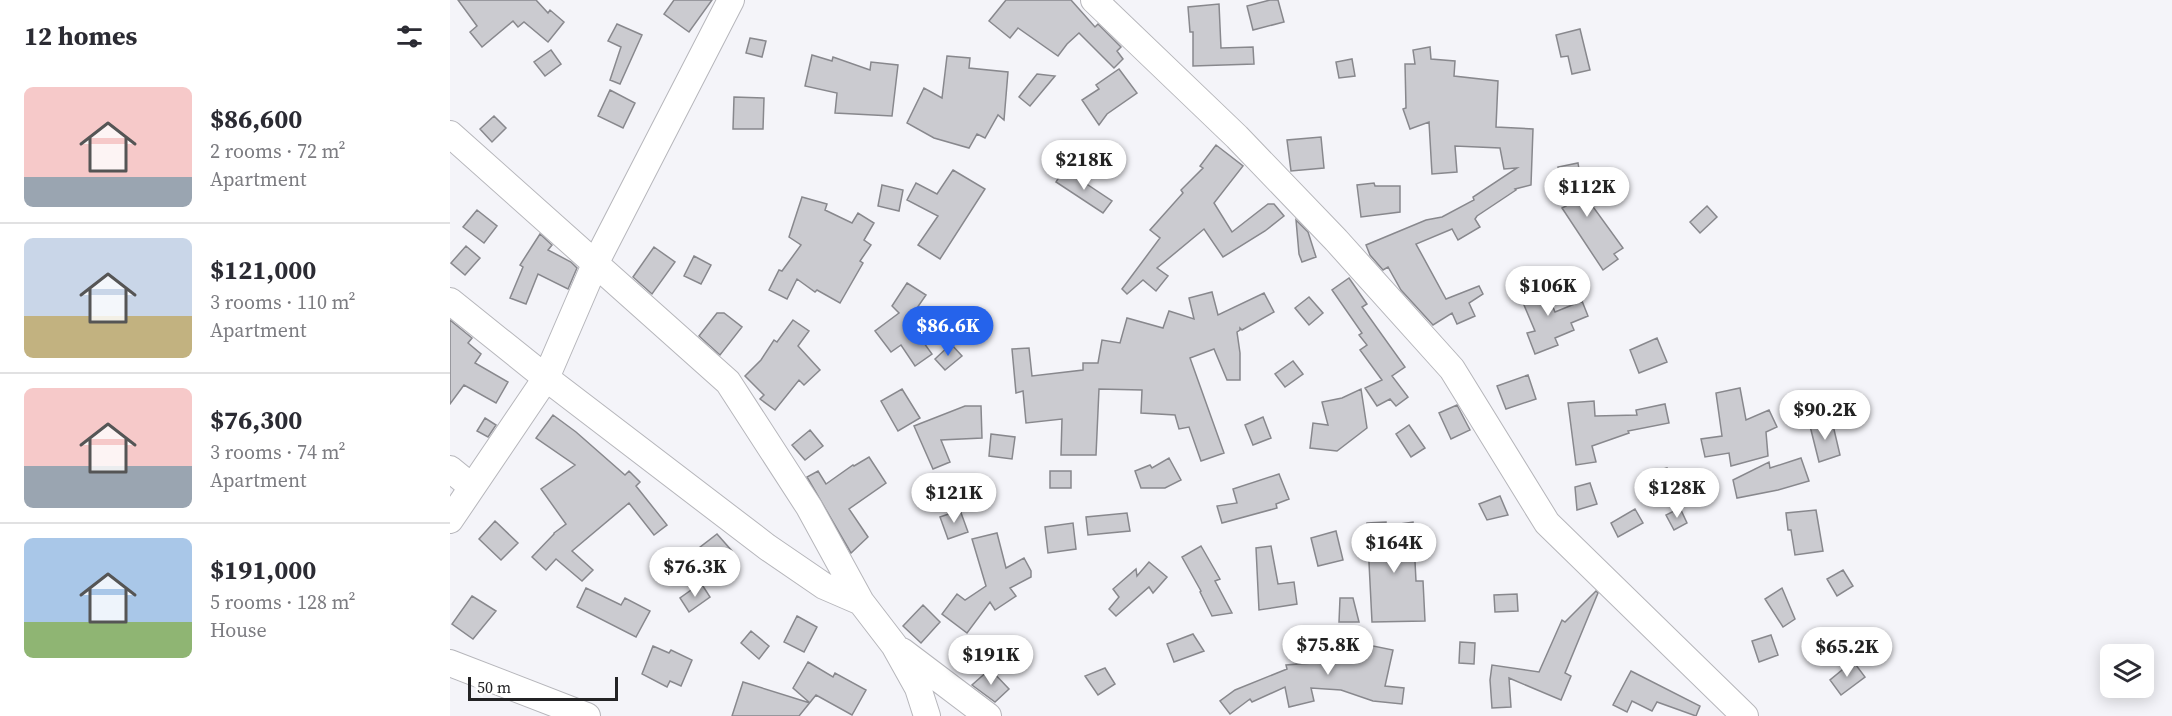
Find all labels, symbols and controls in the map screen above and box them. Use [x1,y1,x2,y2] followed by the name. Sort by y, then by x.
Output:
[24,18,137,54] text: 12 homes
[393,20,426,53] icon: filters
[210,101,302,137] text: $86,600
[72,111,144,183] icon: home
[210,137,346,165] text: 2 rooms · 72 m²
[1042,140,1126,191] pin: $218K
[1055,145,1113,173] text: $218K
[210,165,307,193] text: Apartment
[1545,167,1629,218] pin: $112K
[1558,172,1616,200] text: $112K
[210,252,316,288] text: $121,000
[72,262,144,334] icon: home
[1506,266,1590,317] pin: $106K
[1519,271,1577,299] text: $106K
[210,288,356,316] text: 3 rooms · 110 m²
[899,306,997,357] pin: $86.6K
[916,311,980,339] text: $86.6K
[210,316,307,344] text: Apartment
[1776,390,1874,441] pin: $90.2K
[1793,395,1857,423] text: $90.2K
[210,402,302,438] text: $76,300
[72,412,144,484] icon: home
[210,438,346,466] text: 3 rooms · 74 m²
[210,466,307,494] text: Apartment
[1635,468,1719,519] pin: $128K
[912,473,996,524] pin: $121K
[1648,473,1706,501] text: $128K
[925,478,983,506] text: $121K
[1352,523,1436,574] pin: $164K
[1365,528,1423,556] text: $164K
[646,547,744,598] pin: $76.3K
[210,552,316,588] text: $191,000
[663,552,727,580] text: $76.3K
[72,562,144,634] icon: home
[210,588,356,616] text: 5 rooms · 128 m²
[210,616,267,644] text: House
[1279,625,1377,676] pin: $75.8K
[1798,627,1896,678] pin: $65.2K
[1296,630,1360,658] text: $75.8K
[1815,632,1879,660] text: $65.2K
[949,635,1033,686] pin: $191K
[962,640,1020,668] text: $191K
[2100,644,2154,698] map controls
[2100,644,2154,698] button: layers
[468,674,618,702] scale bar
[477,676,511,698] text: 50 m

